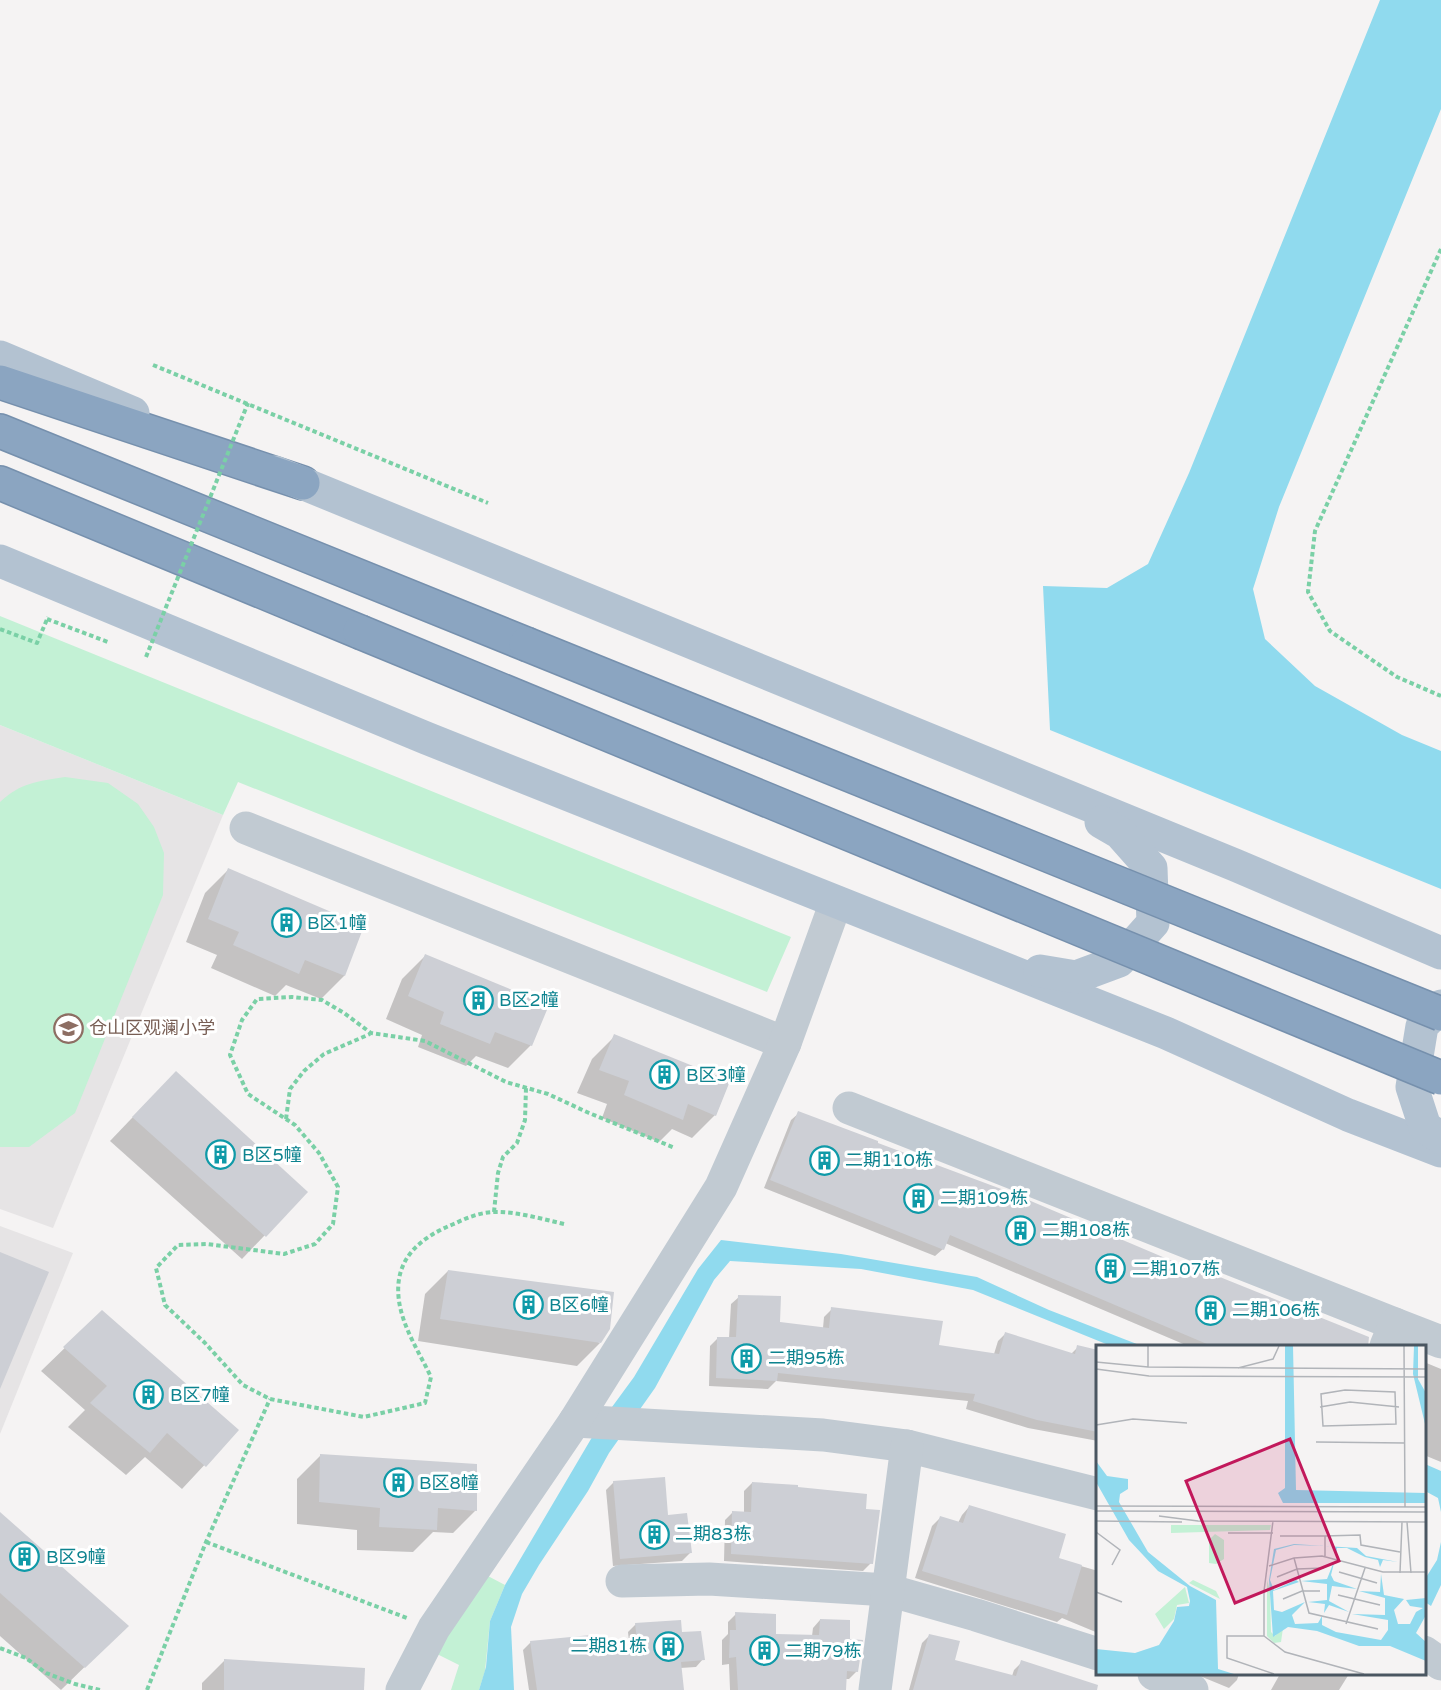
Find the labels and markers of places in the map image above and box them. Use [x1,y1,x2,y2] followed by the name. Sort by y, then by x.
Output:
[270,907,302,939] building icon: B区1幢
[307,912,367,934] place label: B区1幢
[462,984,494,1016] building icon: B区2幢
[499,989,559,1011] place label: B区2幢
[52,1012,84,1044] school or university icon: 仓山区观澜小学
[89,1017,215,1039] place label: 仓山区观澜小学
[649,1059,681,1091] building icon: B区3幢
[686,1064,746,1086] place label: B区3幢
[205,1139,237,1171] building icon: B区5幢
[242,1144,302,1166] place label: B区5幢
[808,1144,840,1176] building icon: 二期110栋
[845,1149,933,1171] place label: 二期110栋
[903,1182,935,1214] building icon: 二期109栋
[940,1187,1028,1209] place label: 二期109栋
[1005,1214,1037,1246] building icon: 二期108栋
[1042,1219,1130,1241] place label: 二期108栋
[1095,1253,1127,1285] building icon: 二期107栋
[1132,1258,1220,1280] place label: 二期107栋
[512,1289,544,1321] building icon: B区6幢
[549,1294,609,1316] place label: B区6幢
[1195,1294,1227,1326] building icon: 二期106栋
[1232,1299,1320,1321] place label: 二期106栋
[731,1342,763,1374] building icon: 二期95栋
[768,1347,845,1369] place label: 二期95栋
[133,1379,165,1411] building icon: B区7幢
[170,1384,230,1406] place label: B区7幢
[382,1467,414,1499] building icon: B区8幢
[419,1472,479,1494] place label: B区8幢
[638,1518,670,1550] building icon: 二期83栋
[675,1523,752,1545] place label: 二期83栋
[9,1541,41,1573] building icon: B区9幢
[46,1546,106,1568] place label: B区9幢
[652,1630,684,1662] building icon: 二期81栋
[570,1635,647,1657] place label: 二期81栋
[748,1635,780,1667] building icon: 二期79栋
[785,1640,862,1662] place label: 二期79栋

